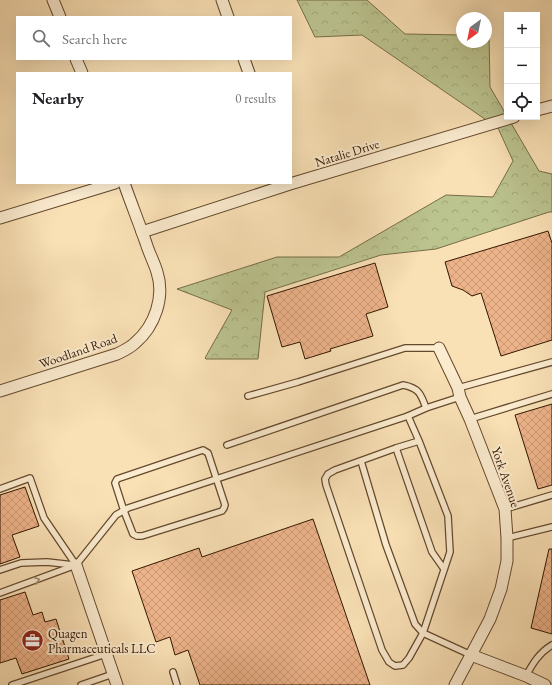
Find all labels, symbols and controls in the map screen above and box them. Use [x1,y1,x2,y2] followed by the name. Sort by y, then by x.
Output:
[456,12,492,48] north arrow
[504,12,540,120] map controls
[504,12,540,48] button: +
[16,16,292,60] search box
[30,27,52,49] icon: search
[62,29,127,48] text: Search here
[504,48,540,84] button: −
[504,84,540,120] button: locate
[32,87,84,109] text: Nearby
[235,90,276,107] text: 0 results
[313,135,381,171] street label: Natalie Drive
[37,330,120,372] street label: Woodland Road
[488,444,524,510] street label: York Avenue
[33,576,40,584] one-way arrow
[48,625,156,657] place label: Quagen Pharmaceuticals LLC
[19,627,45,653] office icon: Quagen Pharmaceuticals LLC

